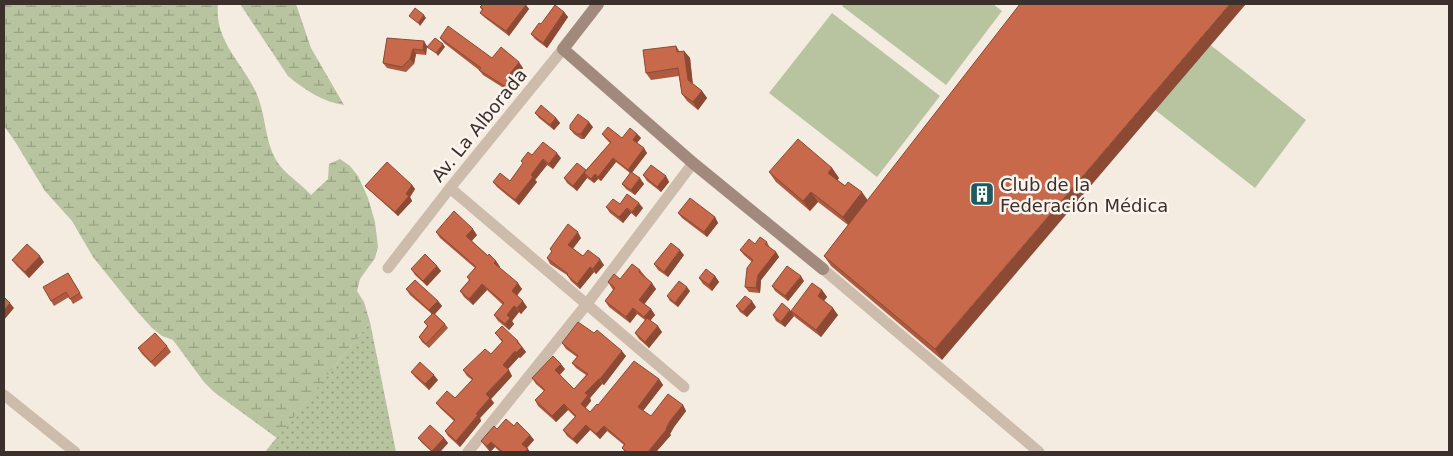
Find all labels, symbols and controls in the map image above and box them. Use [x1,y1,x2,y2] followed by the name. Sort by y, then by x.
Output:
[427,64,531,186] street label: Av. La Alborada
[1000,174,1168,216] place label: Club de la Federación Médica
[969,181,995,207] building icon: Club de la Federación Médica

